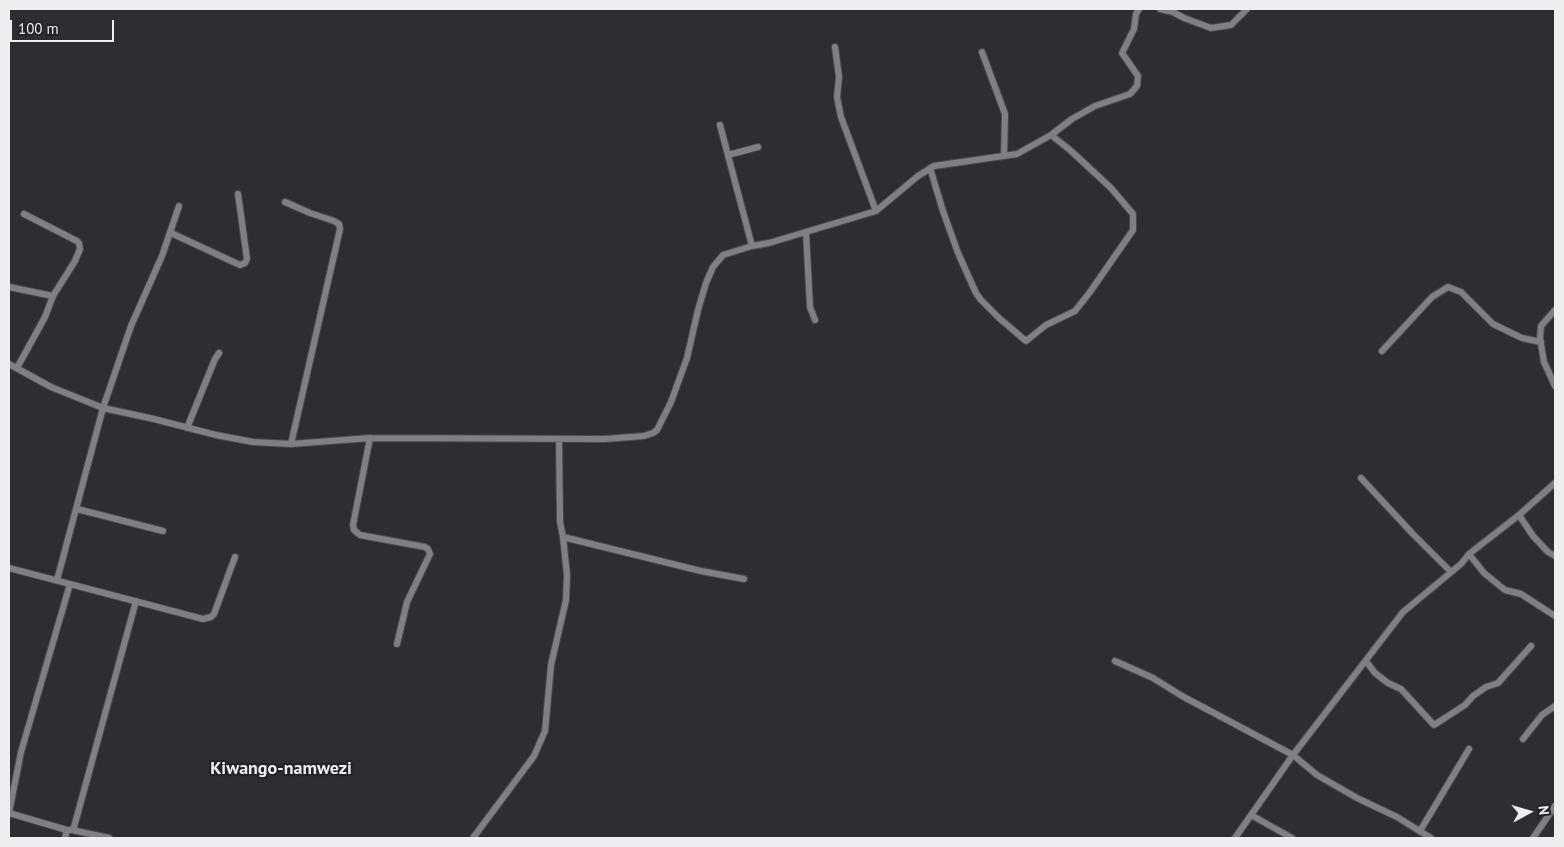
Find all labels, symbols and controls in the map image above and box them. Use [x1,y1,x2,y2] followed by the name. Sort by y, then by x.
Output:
[12,10,116,42] scale bar
[18,19,59,38] text: 100 m
[210,758,352,780] district label: Kiwango-namwezi
[1504,787,1554,837] north arrow
[1534,805,1553,816] text: N

